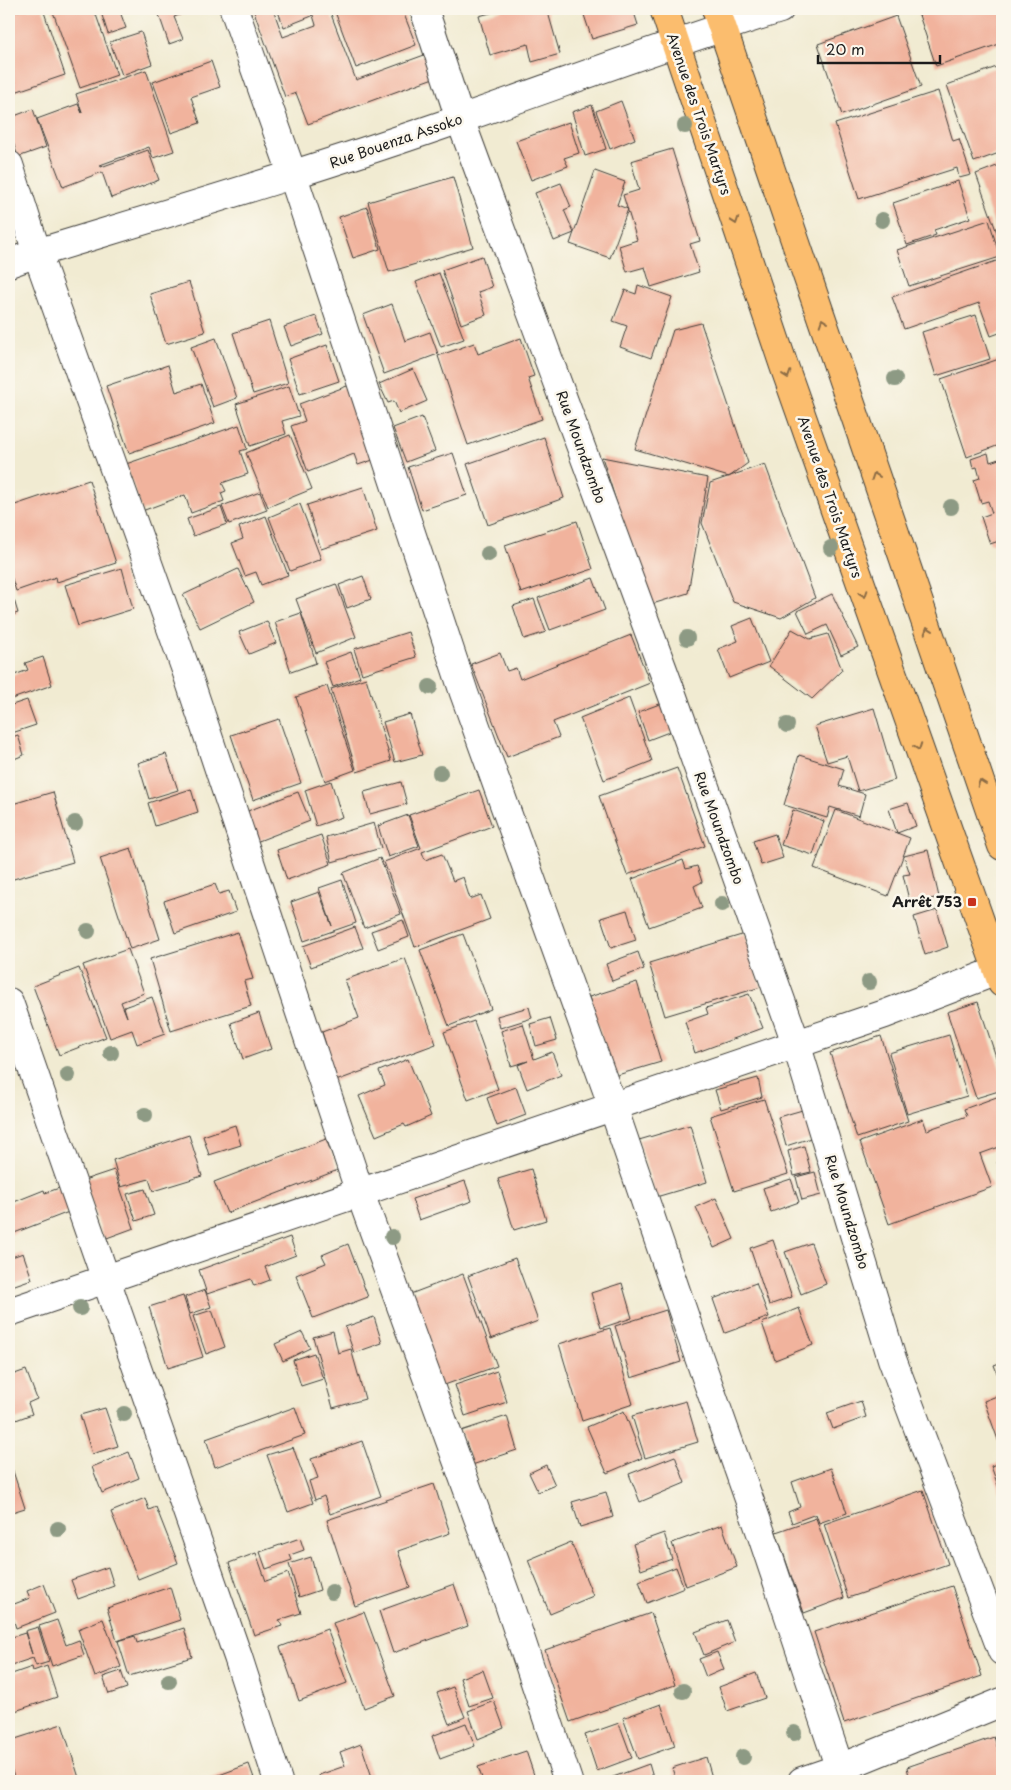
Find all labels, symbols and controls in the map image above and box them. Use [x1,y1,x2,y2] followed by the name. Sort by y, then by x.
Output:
[662,30,737,198] street label: Avenue des Trois Martyrs
[818,32,941,64] scale bar
[826,37,865,60] text: 20 m
[327,108,465,173] street label: Rue Bouenza Assoko
[729,216,739,225] one-way arrow
[819,318,829,327] one-way arrow
[781,370,791,379] one-way arrow
[551,387,612,506] street label: Rue Moundzombo
[793,413,868,581] street label: Avenue des Trois Martyrs
[871,472,881,480] one-way arrow
[858,589,868,598] one-way arrow
[924,626,934,634] one-way arrow
[912,743,922,751] one-way arrow
[689,768,750,887] street label: Rue Moundzombo
[977,779,987,788] one-way arrow
[892,891,962,912] place label: Arrêt 753
[966,896,978,908] marker: Arrêt 753
[820,1152,875,1272] street label: Rue Moundzombo

